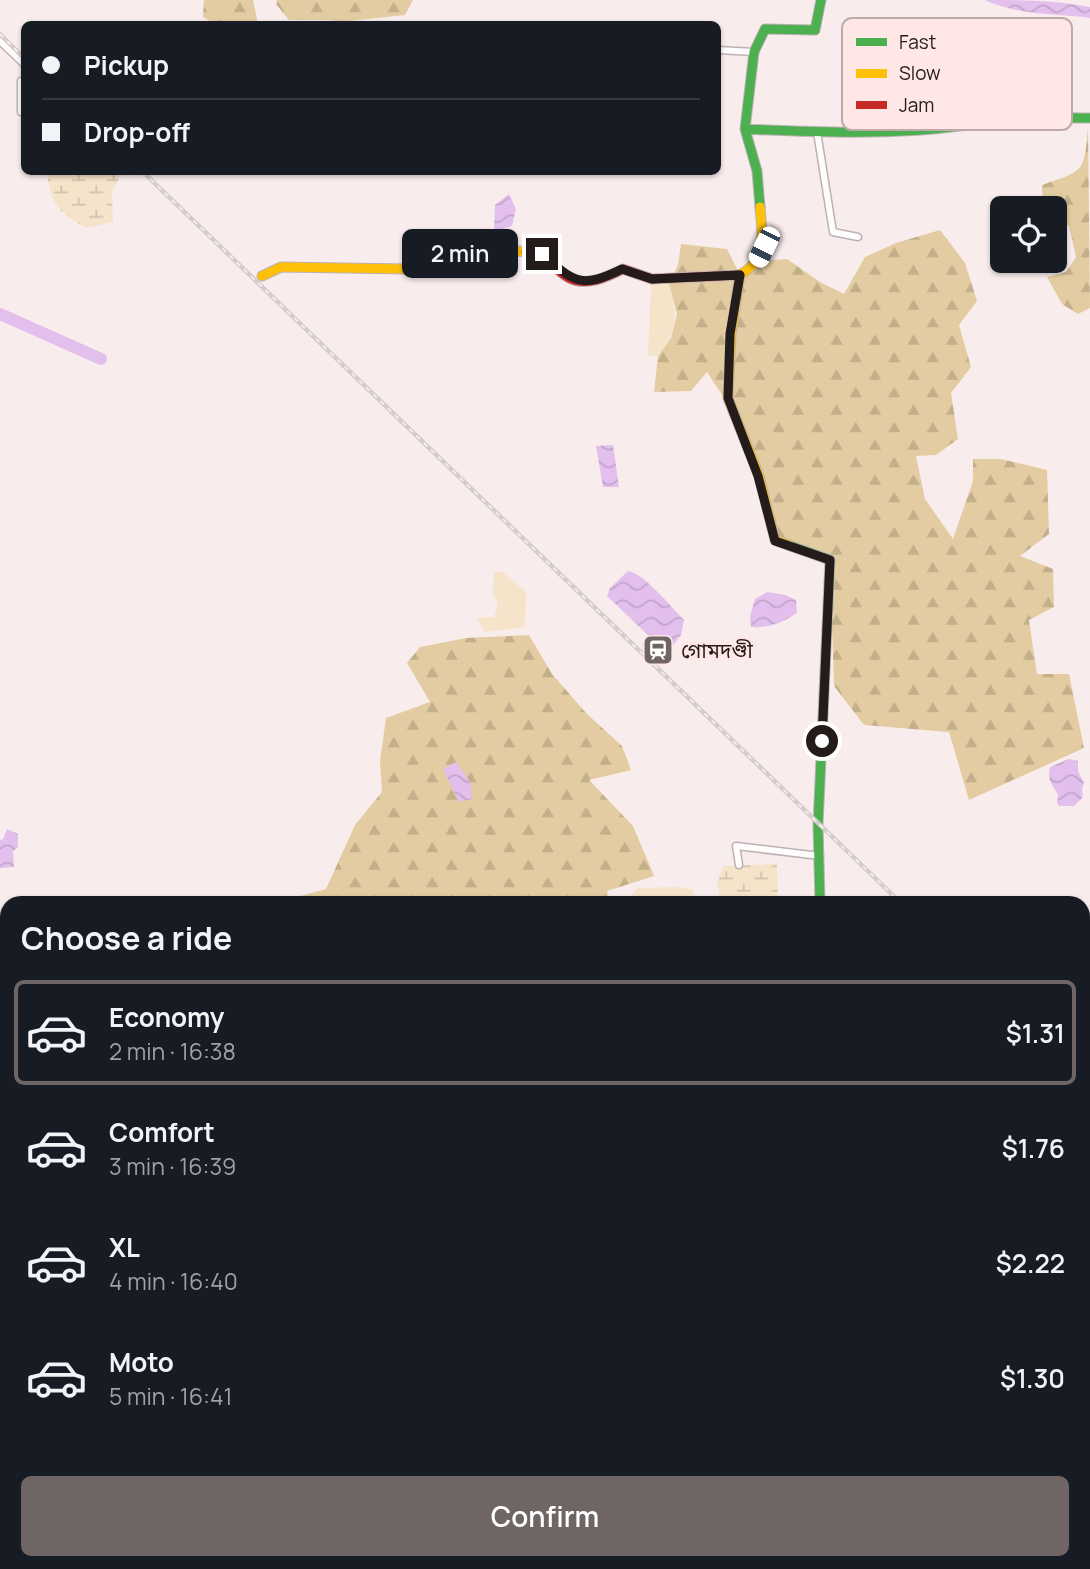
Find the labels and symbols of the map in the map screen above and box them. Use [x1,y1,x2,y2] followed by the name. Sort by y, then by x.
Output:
[842,18,1072,130] legend
[899,29,936,55] text: Fast
[899,60,941,86] text: Slow
[899,92,934,118] text: Jam
[746,224,783,270] car
[402,230,518,278] callout: 2 min
[526,238,558,270] route end
[641,633,675,667] station icon: গোমদণ্ডী
[681,636,753,664] place label: গোমদণ্ডী
[806,725,838,757] route start

